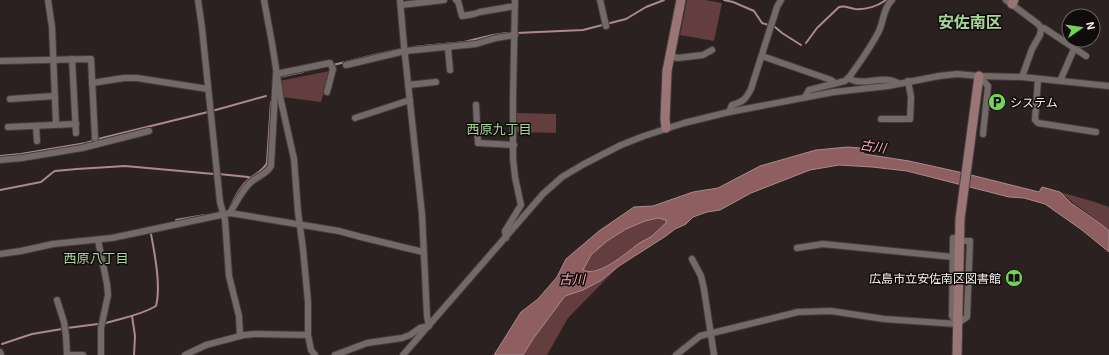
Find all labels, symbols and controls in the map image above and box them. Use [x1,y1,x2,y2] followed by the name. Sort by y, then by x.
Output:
[1061,8,1101,48] north arrow
[938,12,1002,31] district label: 安佐南区
[1084,20,1098,31] text: N
[987,92,1007,112] parking icon: システム
[1010,95,1058,109] place label: システム
[466,121,532,137] district label: 西原九丁目
[859,136,889,156] water label: 古川
[63,250,129,266] district label: 西原八丁目
[1004,268,1024,288] library icon: 広島市立安佐南区図書館
[559,271,587,287] water label: 古川
[869,271,1001,285] place label: 広島市立安佐南区図書館

